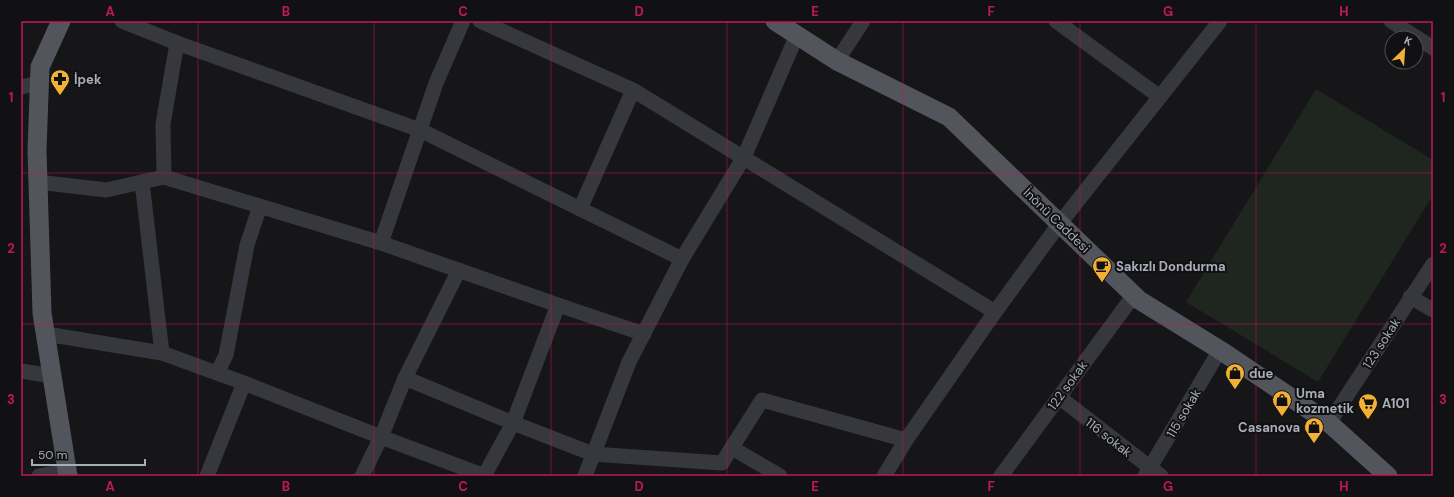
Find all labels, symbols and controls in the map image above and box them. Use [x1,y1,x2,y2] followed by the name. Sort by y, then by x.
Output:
[105,3,115,20] text: A
[282,3,290,20] text: B
[458,3,468,20] text: C
[634,3,644,20] text: D
[811,3,819,20] text: E
[987,3,995,20] text: F
[1163,3,1173,20] text: G
[1339,3,1349,20] text: H
[1384,30,1424,70] north arrow
[1402,33,1414,49] text: K
[49,68,71,96] pharmacy icon: İpek
[74,71,102,88] place label: İpek
[9,89,13,106] text: 1
[1441,89,1445,106] text: 1
[1020,184,1094,256] street label: İnönü Caddesi
[7,240,15,257] text: 2
[1439,240,1447,257] text: 2
[1091,255,1113,283] cafe icon: Sakızlı Dondurma
[1116,258,1226,275] place label: Sakızlı Dondurma
[1359,314,1404,372] street label: 123 sokak
[1044,357,1091,413] street label: 122 sokak
[1224,362,1246,390] shop icon: due
[1249,365,1274,382] place label: due
[1162,385,1205,441] street label: 115 sokak
[1296,385,1354,417] place label: Uma kozmetik
[1271,389,1293,417] shop icon: Uma kozmetik
[7,391,15,408] text: 3
[1439,391,1447,408] text: 3
[1357,392,1379,420] supermarket icon: A101
[1382,395,1409,412] place label: A101
[1082,414,1136,461] street label: 116 sokak
[1303,416,1325,444] shop icon: Casanova
[1238,419,1300,436] place label: Casanova
[32,441,145,467] scale bar
[38,447,67,463] text: 50 m
[105,478,115,495] text: A
[282,478,290,495] text: B
[458,478,468,495] text: C
[634,478,644,495] text: D
[811,478,819,495] text: E
[987,478,995,495] text: F
[1163,478,1173,495] text: G
[1339,478,1349,495] text: H

